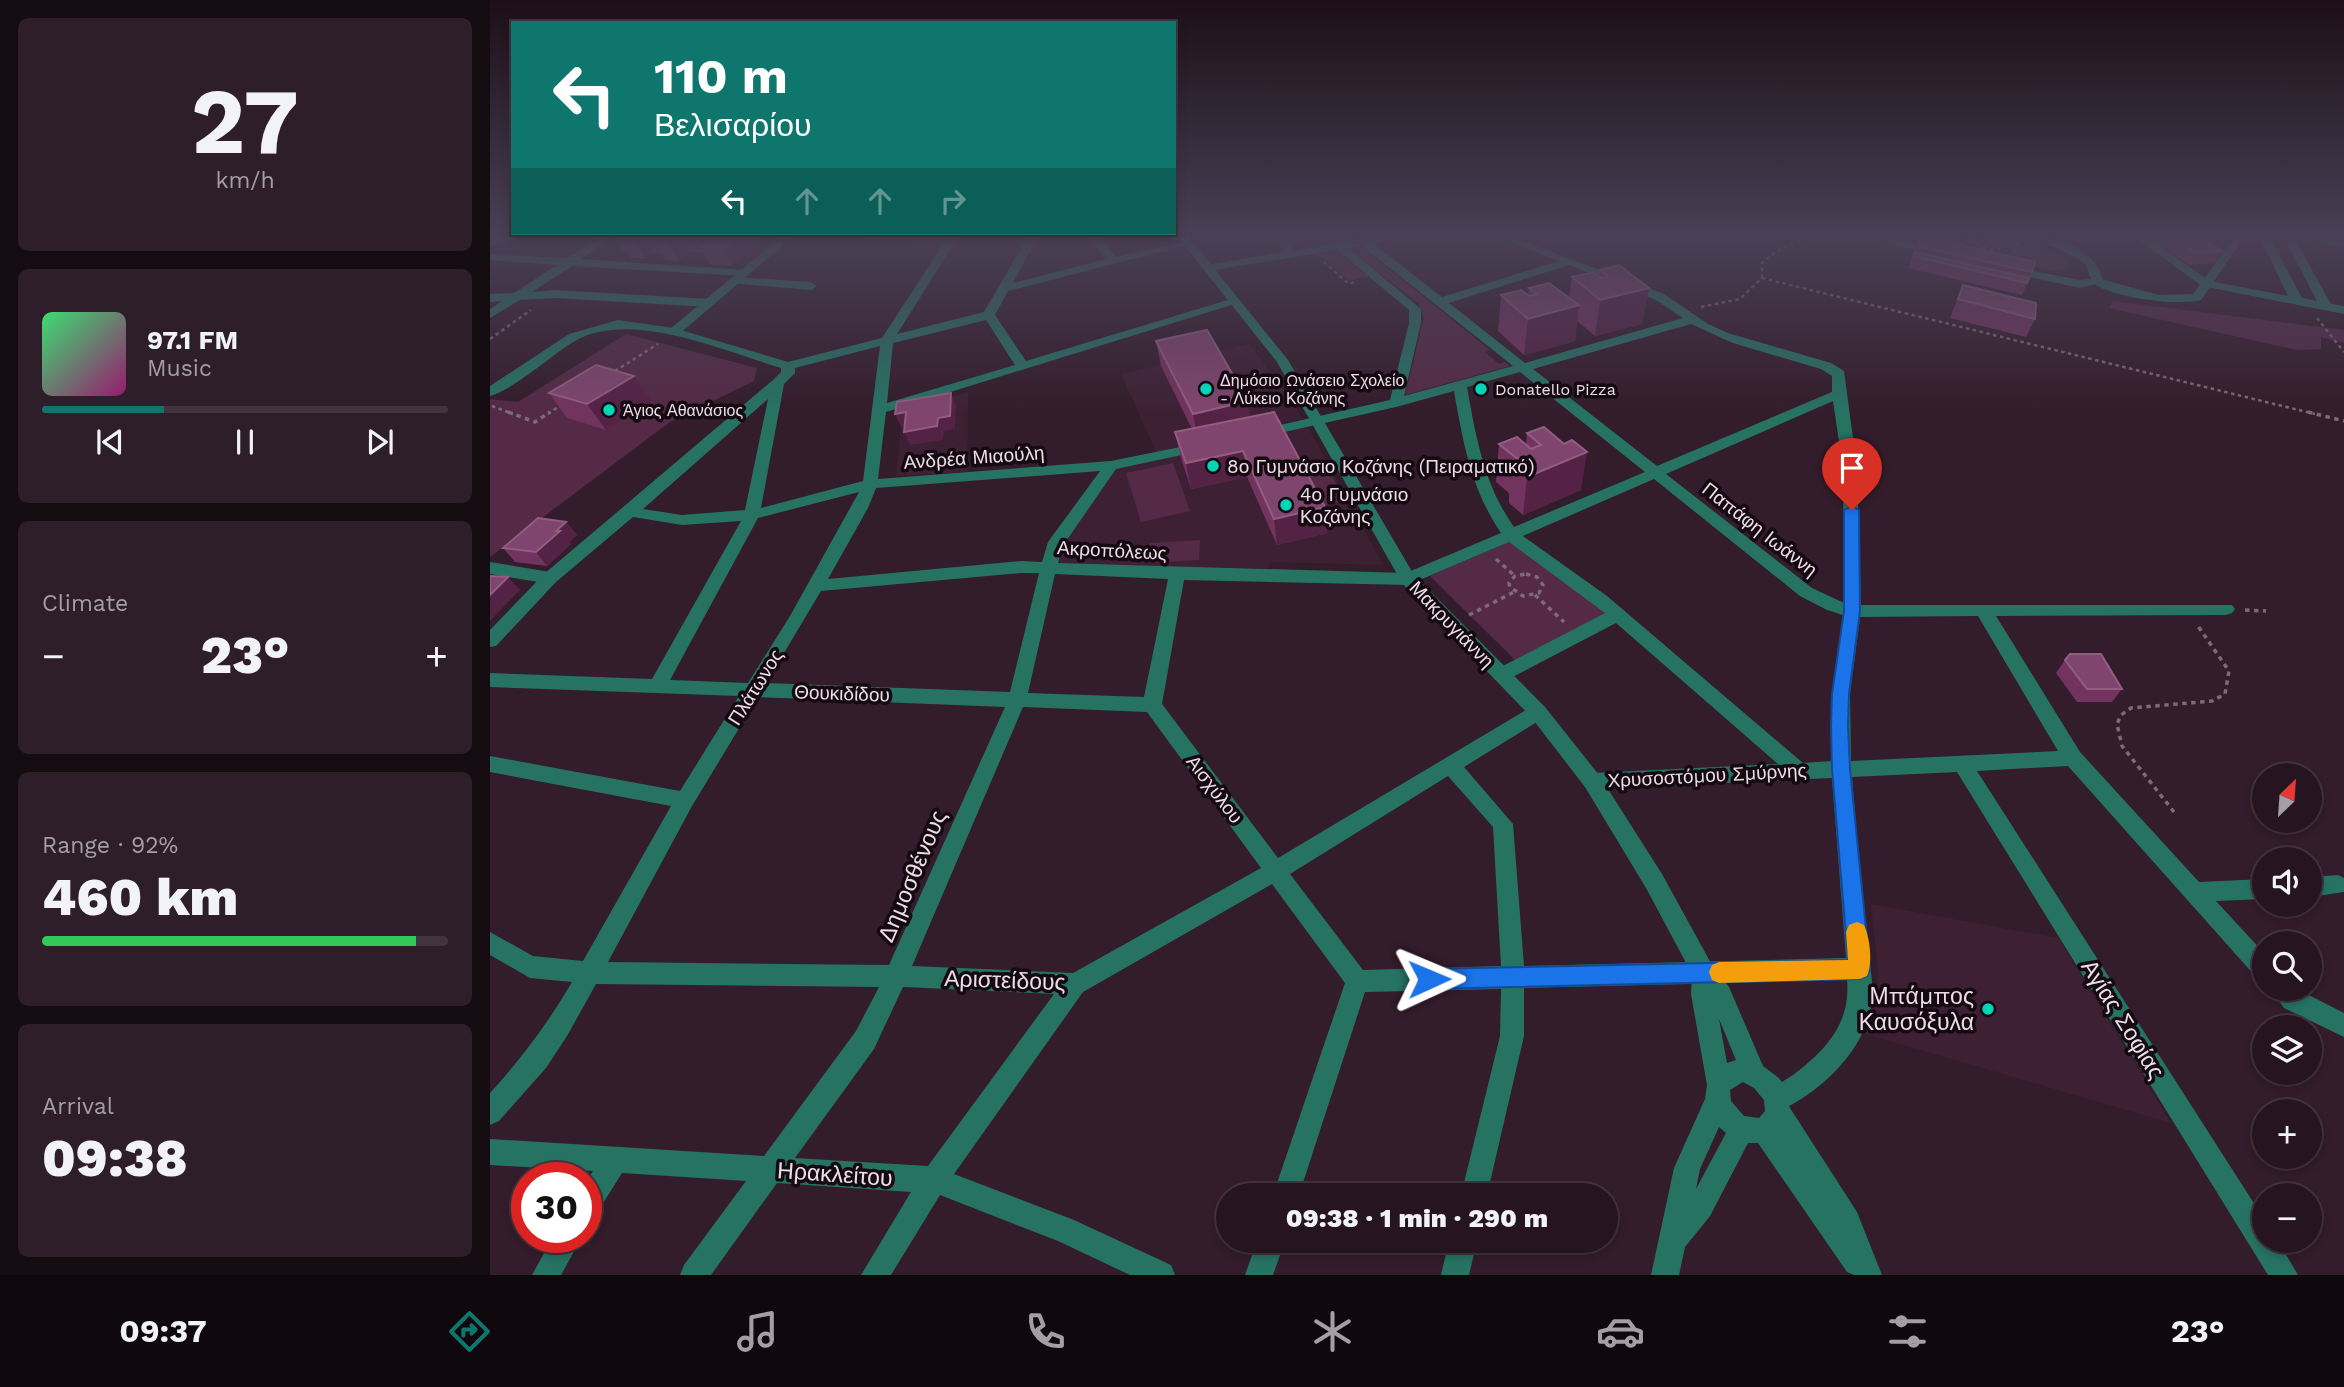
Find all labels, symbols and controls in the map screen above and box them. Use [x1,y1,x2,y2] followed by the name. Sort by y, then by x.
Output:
[654,47,788,105] text: 110 m
[539,49,630,140] icon: left
[191,68,299,175] text: 27
[654,106,812,144] text: Βελισαρίου
[215,167,275,194] text: km/h
[715,182,753,220] icon: left
[788,182,826,220] icon: ahead
[861,182,899,220] icon: ahead
[934,182,972,220] icon: right
[147,325,238,355] text: 97.1 FM
[147,355,212,382] text: Music
[1220,371,1404,408] place label: Δημόσιο Ωνάσειο Σχολείο - Λύκειο Κοζάνης
[1495,380,1616,399] place label: Donatello Pizza
[1198,381,1214,397] marker: Δημόσιο Ωνάσειο Σχολείο - Λύκειο Κοζάνης
[1473,381,1489,397] marker: Donatello Pizza
[623,401,743,420] place label: Άγιος Αθανάσιος
[601,402,617,418] marker: Άγιος Αθανάσιος
[91,423,129,461] icon: previous
[226,423,264,461] icon: pause
[361,423,399,461] icon: next
[1822,438,1882,510] pin
[903,441,1045,474] street label: Ανδρέα Μιαούλη
[1833,449,1871,487] icon: arrive
[1227,455,1535,478] place label: 8ο Γυμνάσιο Κοζάνης (Πειραματικό)
[1205,458,1221,474] marker: 8ο Γυμνάσιο Κοζάνης (Πειραματικό)
[1698,477,1822,581] street label: Παπάφη Ιωάννη
[1300,483,1408,528] place label: 4ο Γυμνάσιο Κοζάνης
[1278,497,1294,513] marker: 4ο Γυμνάσιο Κοζάνης
[1057,536,1167,565] street label: Ακροπόλεως
[1405,576,1499,673] street label: Μακρυγιάννη
[42,590,128,617] text: Climate
[201,625,289,686] text: 23°
[42,634,65,678] text: −
[425,634,448,678] text: +
[723,645,788,729] street label: Πλάτωνος
[794,680,890,707] street label: Θουκιδίδου
[1182,751,1248,828] street label: Αισχύλου
[1607,759,1807,792] street label: Χρυσοστόμου Σμύρνης
[2252,763,2322,833] north arrow
[2252,763,2322,1253] map controls
[873,806,952,946] street label: Δημοσθένους
[42,832,178,859] text: Range · 92%
[2252,847,2322,917] button: sound
[42,867,238,928] text: 460 km
[2252,931,2322,1001] button: search
[1392,942,1466,1016] position arrow
[2075,955,2170,1084] street label: Αγίας Σοφίας
[944,965,1066,996] street label: Αριστείδους
[1859,983,1974,1036] place label: Μπάμπος Καυσόξυλα
[1980,1001,1996,1017] marker: Μπάμπος Καυσόξυλα
[2252,1015,2322,1085] button: layers
[42,1093,114,1120] text: Arrival
[2252,1099,2322,1169] button: +
[42,1128,188,1189] text: 09:38
[776,1157,894,1192] street label: Ηρακλείτου
[511,1162,602,1253] speed limit sign: 30
[2252,1183,2322,1253] button: −
[1286,1203,1548,1233] text: 09:38 · 1 min · 290 m
[445,1307,494,1356] icon: directions
[733,1307,782,1356] icon: music
[1021,1307,1070,1356] icon: phone
[1308,1307,1357,1356] icon: climate
[1596,1307,1645,1356] icon: car
[1883,1307,1932,1356] icon: filters
[119,1312,207,1350] text: 09:37
[2171,1312,2225,1350] text: 23°

